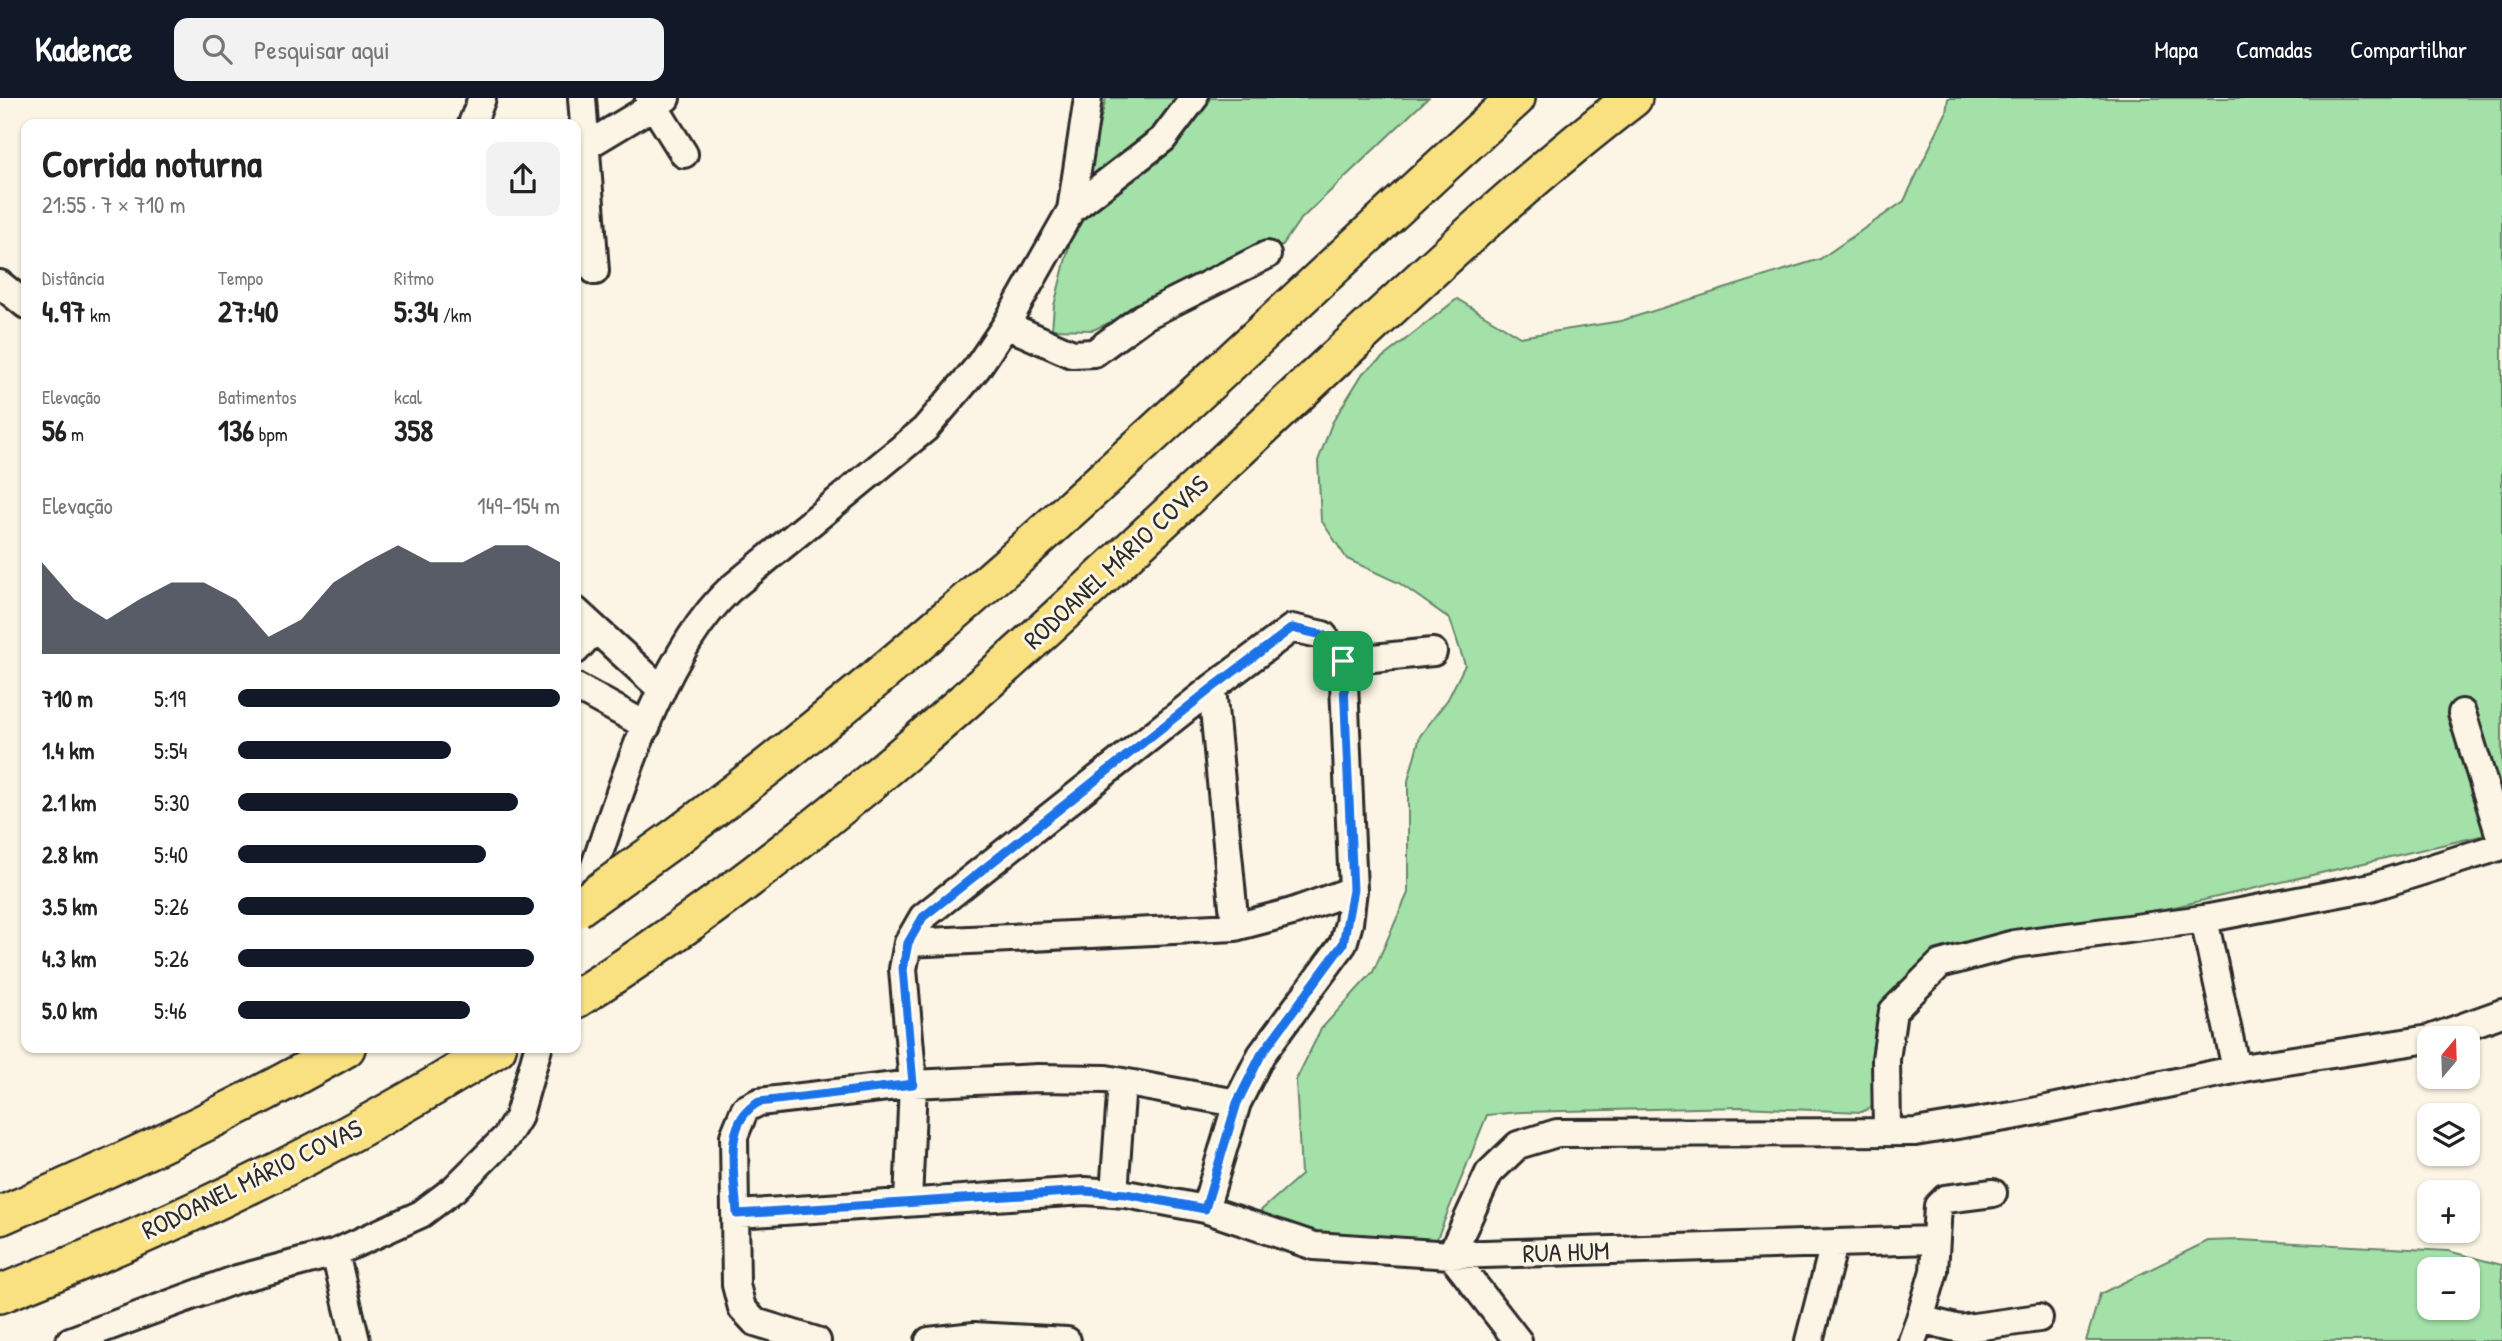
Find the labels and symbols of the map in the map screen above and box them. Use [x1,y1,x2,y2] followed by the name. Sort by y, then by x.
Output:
[1016,467,1216,657] street label: RODOANEL MÁRIO COVAS
[1313,631,1373,691] pin
[2417,1026,2480,1088] north arrow
[136,1110,368,1247] street label: RODOANEL MÁRIO COVAS
[1522,1232,1610,1271] street label: RUA HUM

